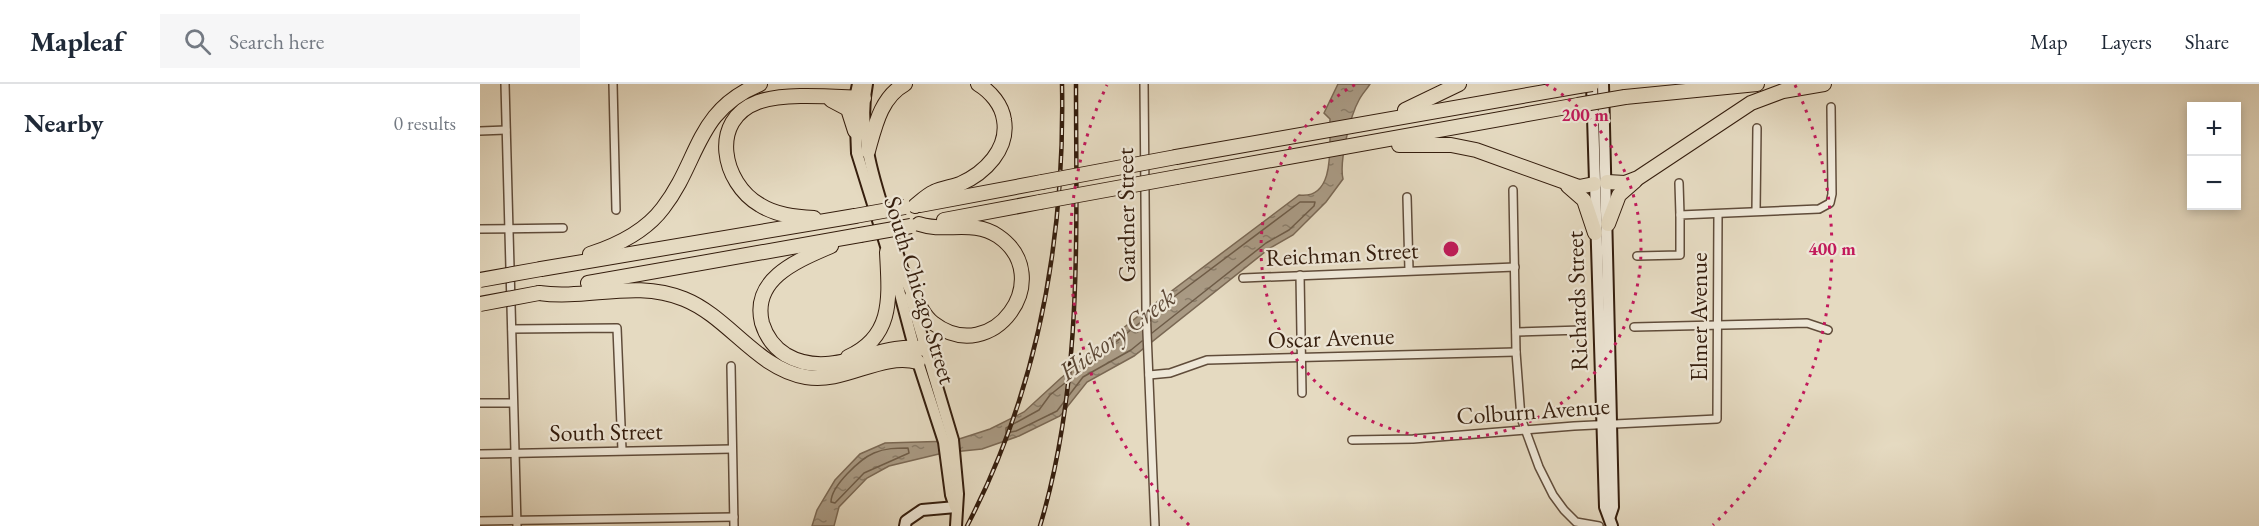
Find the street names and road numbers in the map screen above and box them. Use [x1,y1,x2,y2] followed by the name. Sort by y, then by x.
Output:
[1109,147,1142,283] street label: Gardner Street
[877,192,964,388] street label: South Chicago Street
[1559,230,1594,372] street label: Richards Street
[1265,234,1420,273] street label: Reichman Street
[1683,252,1714,382] street label: Elmer Avenue
[1267,320,1395,355] street label: Oscar Avenue
[1455,390,1611,431] street label: Colburn Avenue
[549,415,663,448] street label: South Street

